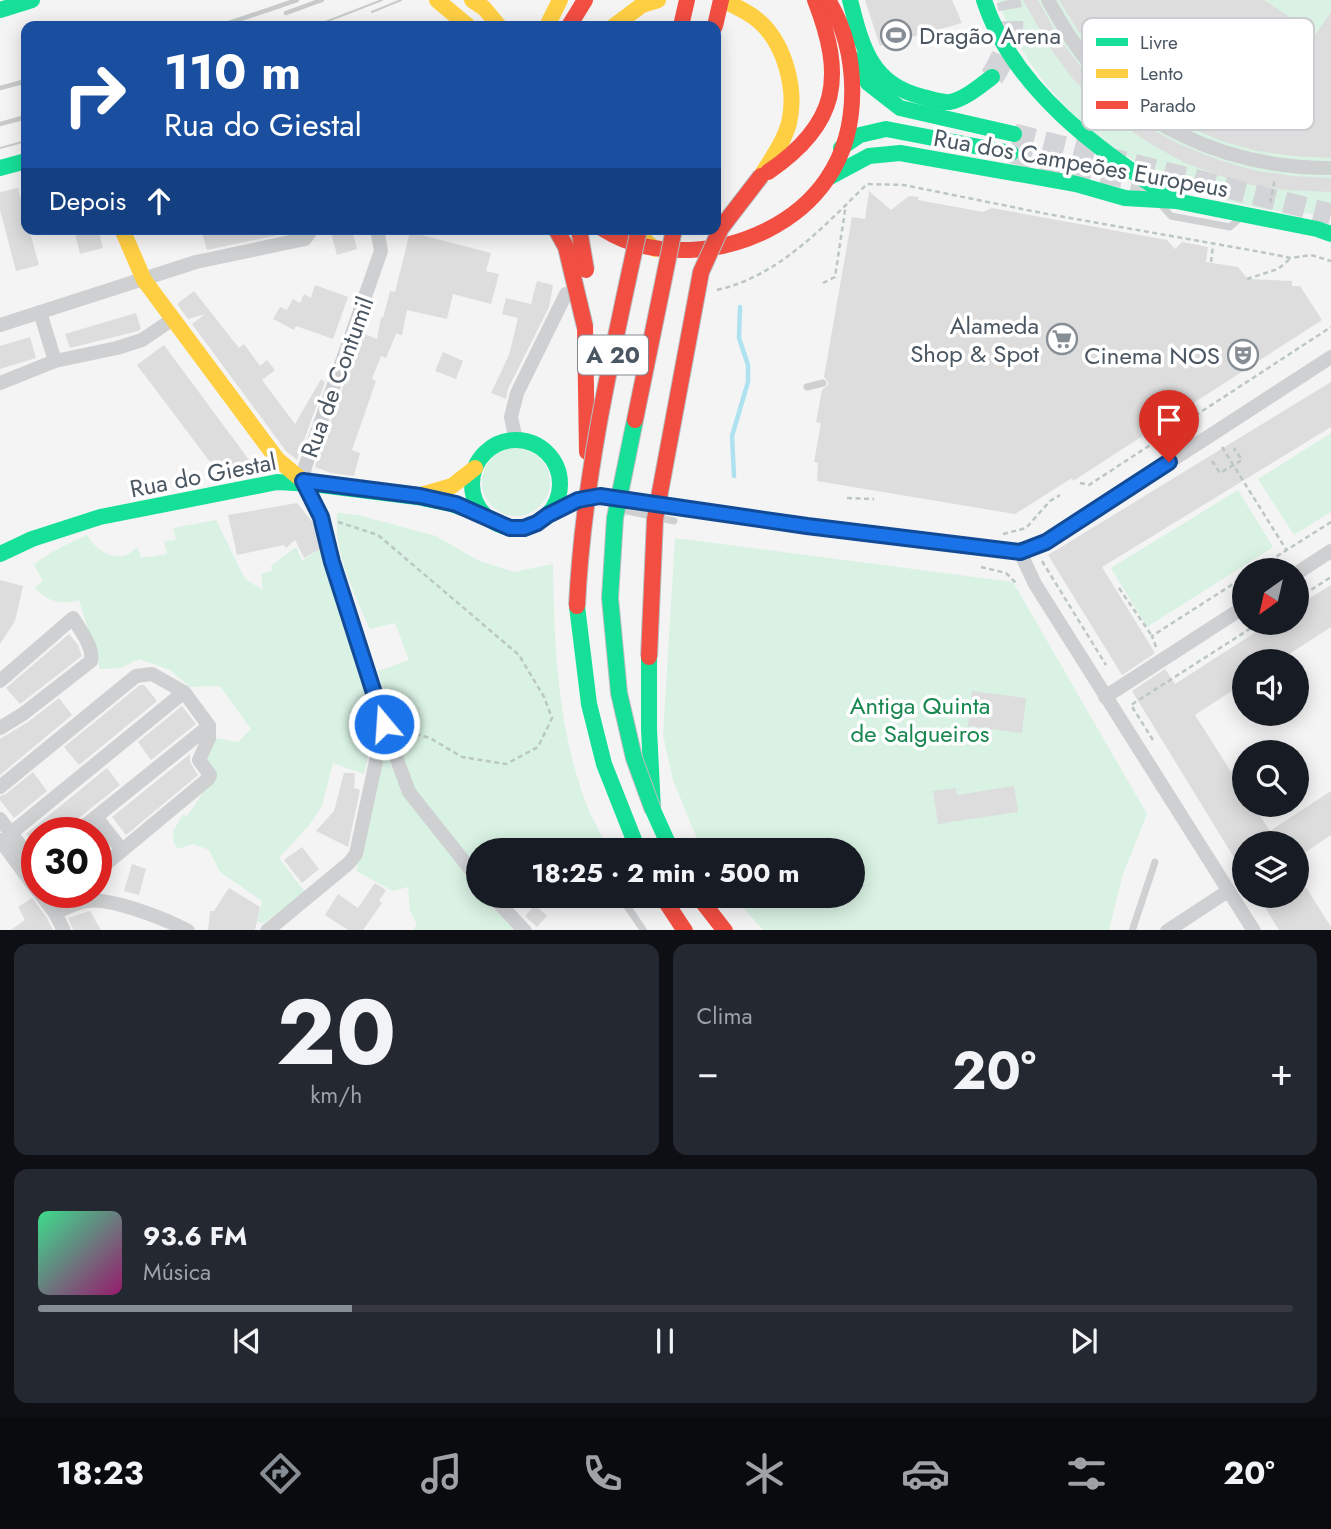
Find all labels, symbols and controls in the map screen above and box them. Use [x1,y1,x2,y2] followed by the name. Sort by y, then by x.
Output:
[879,18,913,52] sports icon: Dragão Arena
[919,18,1061,53] place label: Dragão Arena
[1082,18,1314,130] legend
[1140,29,1178,56] text: Livre
[164,37,301,107] text: 110 m
[49,49,140,140] icon: right
[1140,60,1183,87] text: Lento
[1140,92,1196,119] text: Parado
[164,102,362,148] text: Rua do Giestal
[931,120,1231,206] street label: Rua dos Campeões Europeus
[49,182,126,220] text: Depois
[140,182,178,220] icon: ahead
[292,292,382,462] street label: Rua de Contumil
[910,308,1039,371] place label: Alameda Shop & Spot
[1045,322,1079,356] supermarket icon: Alameda Shop & Spot
[578,336,648,374] road number: A 20
[1084,338,1220,373] place label: Cinema NOS
[1226,338,1260,372] theatre icon: Cinema NOS
[1139,390,1199,462] pin
[1150,401,1188,439] icon: arrive
[127,444,279,506] street label: Rua do Giestal
[1232,558,1309,635] north arrow
[1232,558,1309,908] map controls
[1232,649,1309,726] button: sound
[347,687,421,761] position arrow
[850,688,990,751] park label: Antiga Quinta de Salgueiros
[1232,740,1309,817] button: search
[21,817,112,908] speed limit sign: 30
[1232,831,1309,908] button: layers
[531,854,800,892] text: 18:25 · 2 min · 500 m
[276,967,396,1098] text: 20
[697,999,753,1033] text: Clima
[952,1033,1036,1109] text: 20°
[697,1044,719,1099] text: −
[1270,1044,1293,1099] text: +
[310,1078,362,1112] text: km/h
[143,1217,247,1255] text: 93.6 FM
[143,1255,211,1289] text: Música
[228,1322,266,1360] icon: previous
[646,1322,684,1360] icon: pause
[1065,1322,1103,1360] icon: next
[256,1449,305,1498] icon: directions
[417,1449,466,1498] icon: music
[578,1449,627,1498] icon: phone
[740,1449,789,1498] icon: climate
[901,1449,950,1498] icon: car
[1062,1449,1111,1498] icon: filters
[56,1450,144,1496] text: 18:23
[1223,1450,1275,1496] text: 20°

